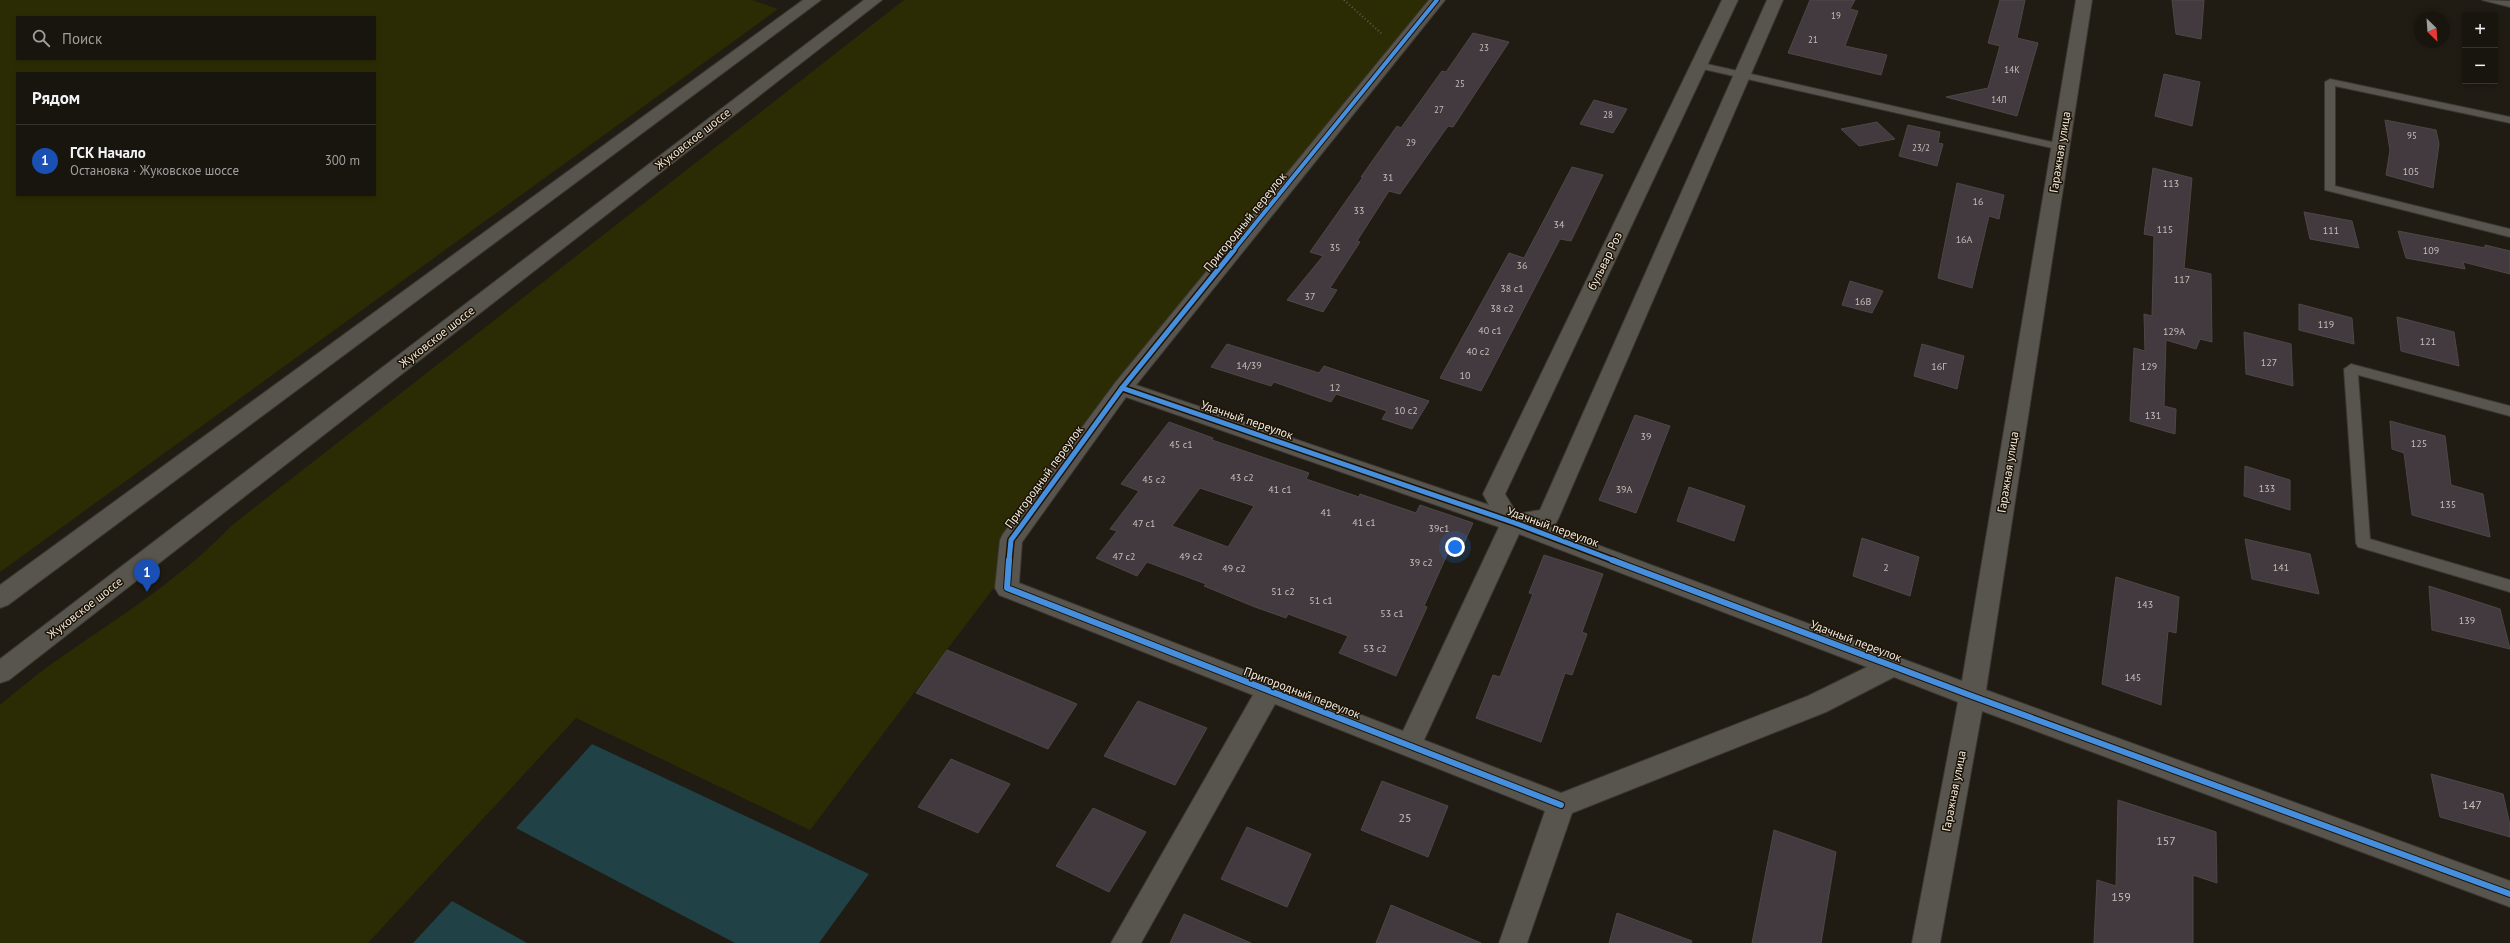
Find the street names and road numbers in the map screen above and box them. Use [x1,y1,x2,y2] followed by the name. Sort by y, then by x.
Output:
[651,104,733,173] street label: Жуковское шоссе
[2046,110,2073,194] street label: Гаражная улица
[1200,169,1290,274] street label: Пригородный переулок
[1584,229,1625,292] street label: бульвар Роз
[395,302,477,371] street label: Жуковское шоссе
[1199,397,1295,442] street label: Удачный переулок
[1001,422,1086,531] street label: Пригородный переулок
[1994,430,2021,514] street label: Гаражная улица
[1505,503,1601,550] street label: Удачный переулок
[43,573,125,642] street label: Жуковское шоссе
[1808,616,1904,665] street label: Удачный переулок
[1242,663,1363,722] street label: Пригородный переулок
[1938,749,1969,833] street label: Гаражная улица

